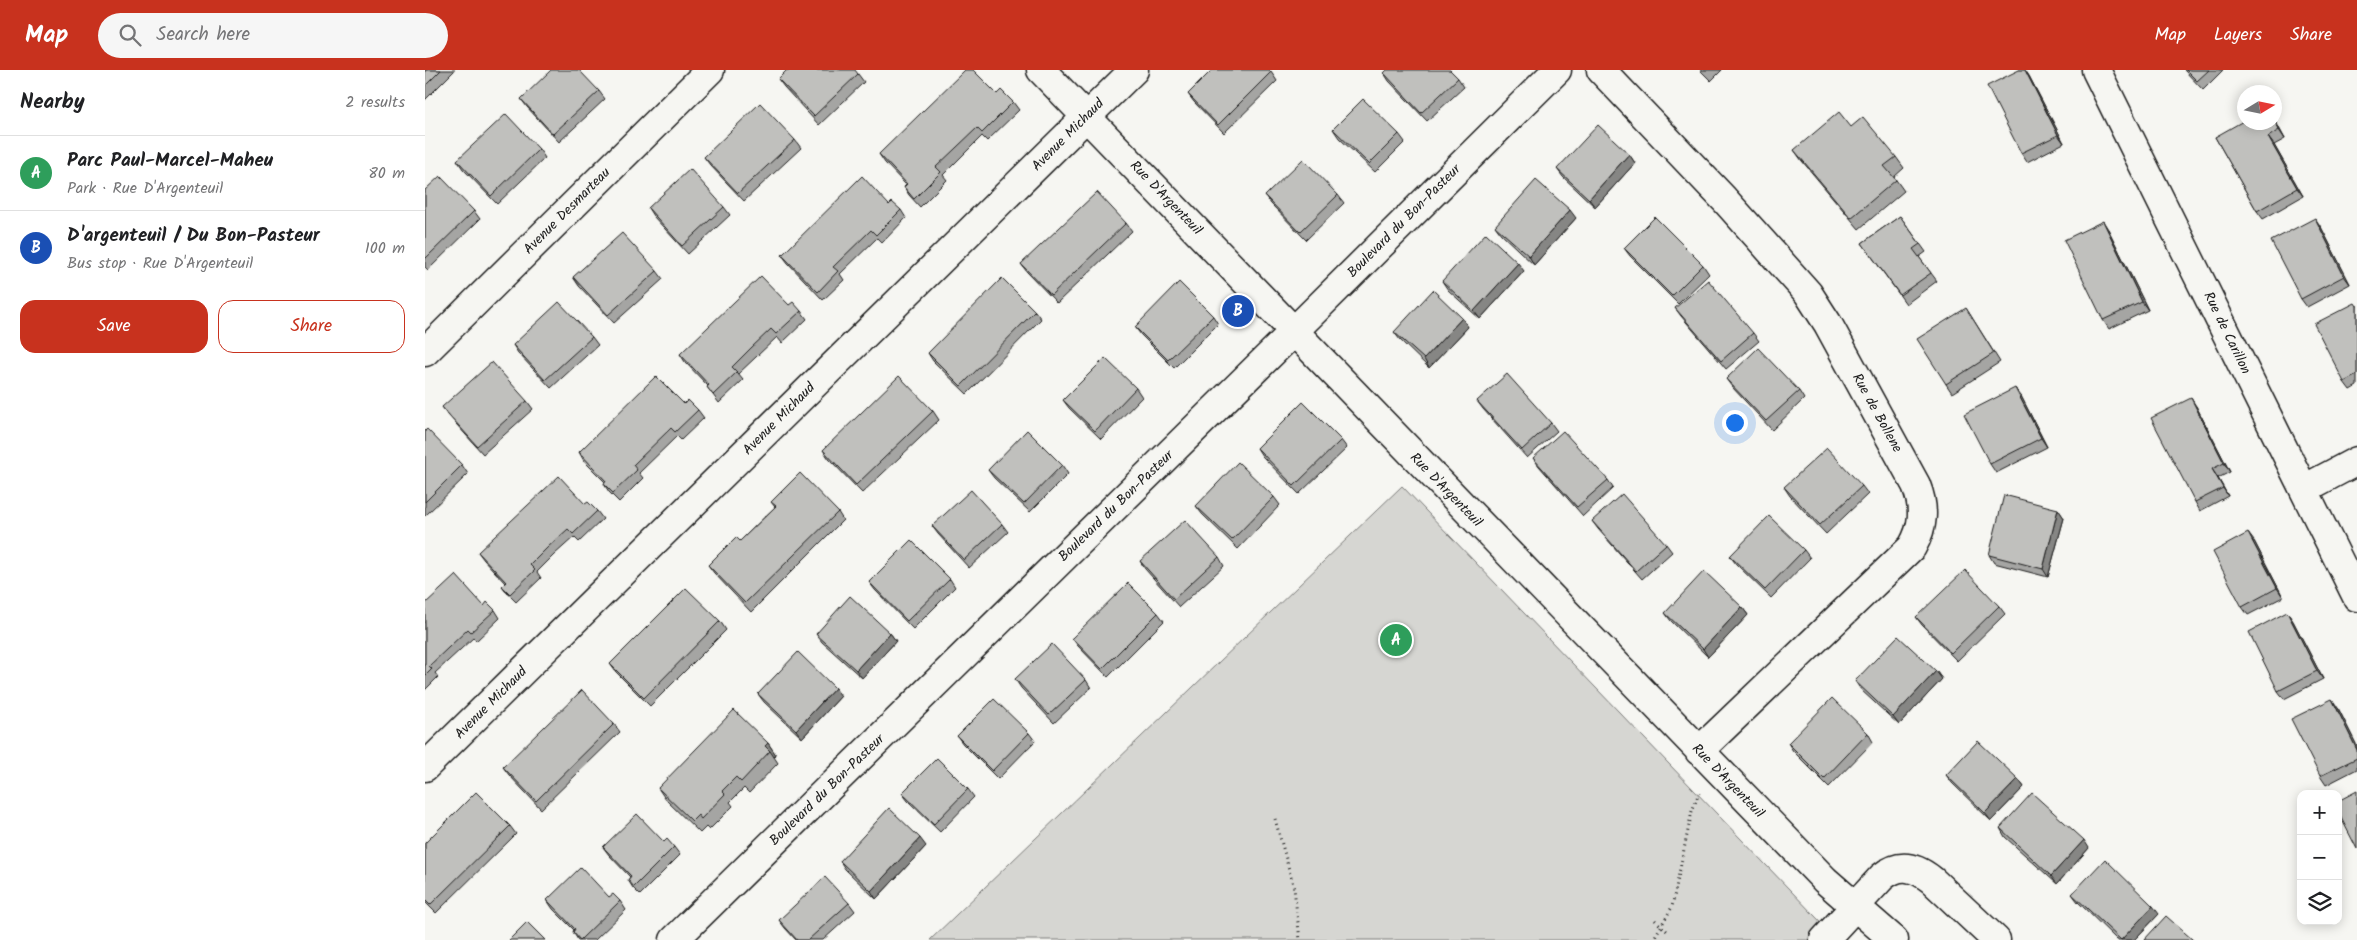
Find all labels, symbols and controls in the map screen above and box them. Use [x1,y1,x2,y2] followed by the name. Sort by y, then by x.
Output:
[98,13,448,58] search box
[25,16,68,55] text: Map
[156,20,250,50] text: Search here
[116,21,144,49] icon: search
[2155,21,2186,50] text: Map
[2214,21,2262,50] text: Layers
[2290,21,2332,50] text: Share
[2237,85,2282,130] north arrow
[20,86,85,119] text: Nearby
[345,90,405,115] text: 2 results
[1027,93,1110,176] street label: Avenue Michaud
[67,146,273,176] text: Parc Paul-Marcel-Maheu
[1125,156,1208,241] street label: Rue D'Argenteuil
[1342,158,1467,283] street label: Boulevard du Bon-Pasteur
[31,161,41,186] text: A
[368,161,405,186] text: 80 m
[518,162,616,260] street label: Avenue Desmarteau
[67,176,223,201] text: Park · Rue D'Argenteuil
[67,221,320,251] text: D'argenteuil / Du Bon-Pasteur
[31,236,41,261] text: B
[365,236,405,261] text: 100 m
[67,251,253,276] text: Bus stop · Rue D'Argenteuil
[2198,288,2256,378] street label: Rue de Carillon
[1222,292,1254,330] pin: B
[20,300,208,353] button: Save
[218,300,405,353] button: Share
[1846,369,1908,457] street label: Rue de Bollene
[738,377,821,460] street label: Avenue Michaud
[1722,410,1748,436] your location
[1053,444,1180,567] street label: Boulevard du Bon-Pasteur
[1405,448,1488,533] street label: Rue D'Argenteuil
[1380,621,1412,659] pin: A
[450,661,533,744] street label: Avenue Michaud
[764,728,891,851] street label: Boulevard du Bon-Pasteur
[1687,739,1770,824] street label: Rue D'Argenteuil
[2297,790,2342,925] map controls
[2297,790,2342,835] button: +
[2297,835,2342,880] button: −
[2297,880,2342,925] button: layers

